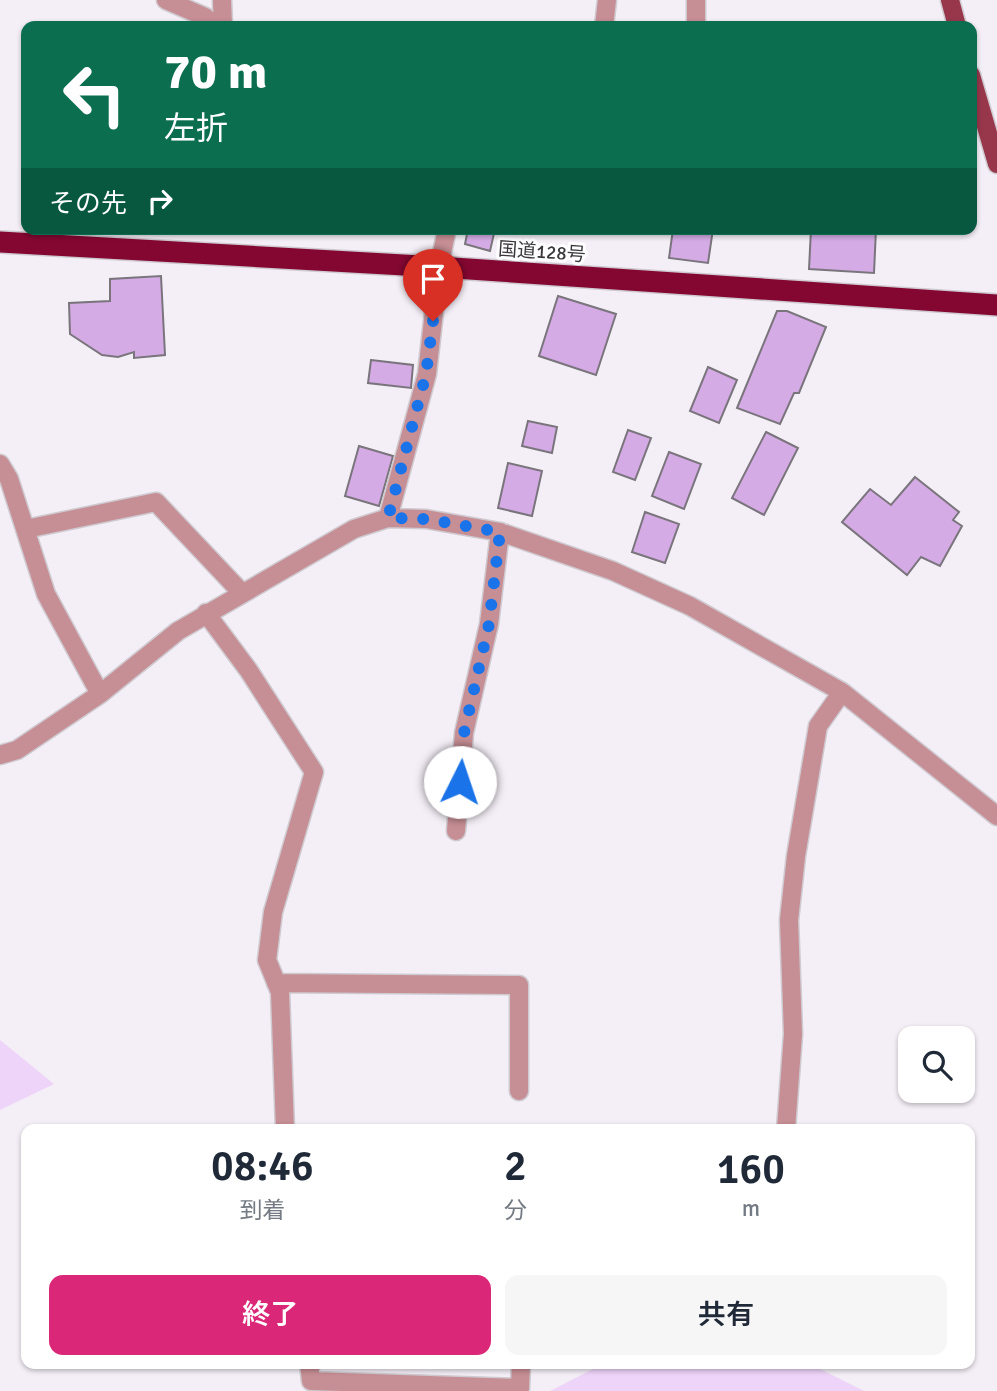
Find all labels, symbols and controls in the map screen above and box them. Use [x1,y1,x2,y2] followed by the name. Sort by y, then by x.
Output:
[164,42,267,102] text: 70 m
[49,49,140,140] icon: left
[164,109,228,148] text: 左折
[141,182,179,220] icon: right
[49,188,127,220] text: その先
[497,237,587,267] street label: 国道128号
[403,249,463,321] pin
[414,260,452,298] icon: arrive
[423,745,497,819] position arrow
[898,1026,975,1103] map controls
[898,1026,975,1103] button: search
[211,1141,314,1192] text: 08:46
[504,1141,527,1192] text: 2
[717,1144,785,1195] text: 160
[742,1194,760,1223] text: m
[239,1196,285,1225] text: 到着
[504,1196,527,1225] text: 分
[49,1275,491,1355] button: 終了
[505,1275,947,1355] button: 共有

